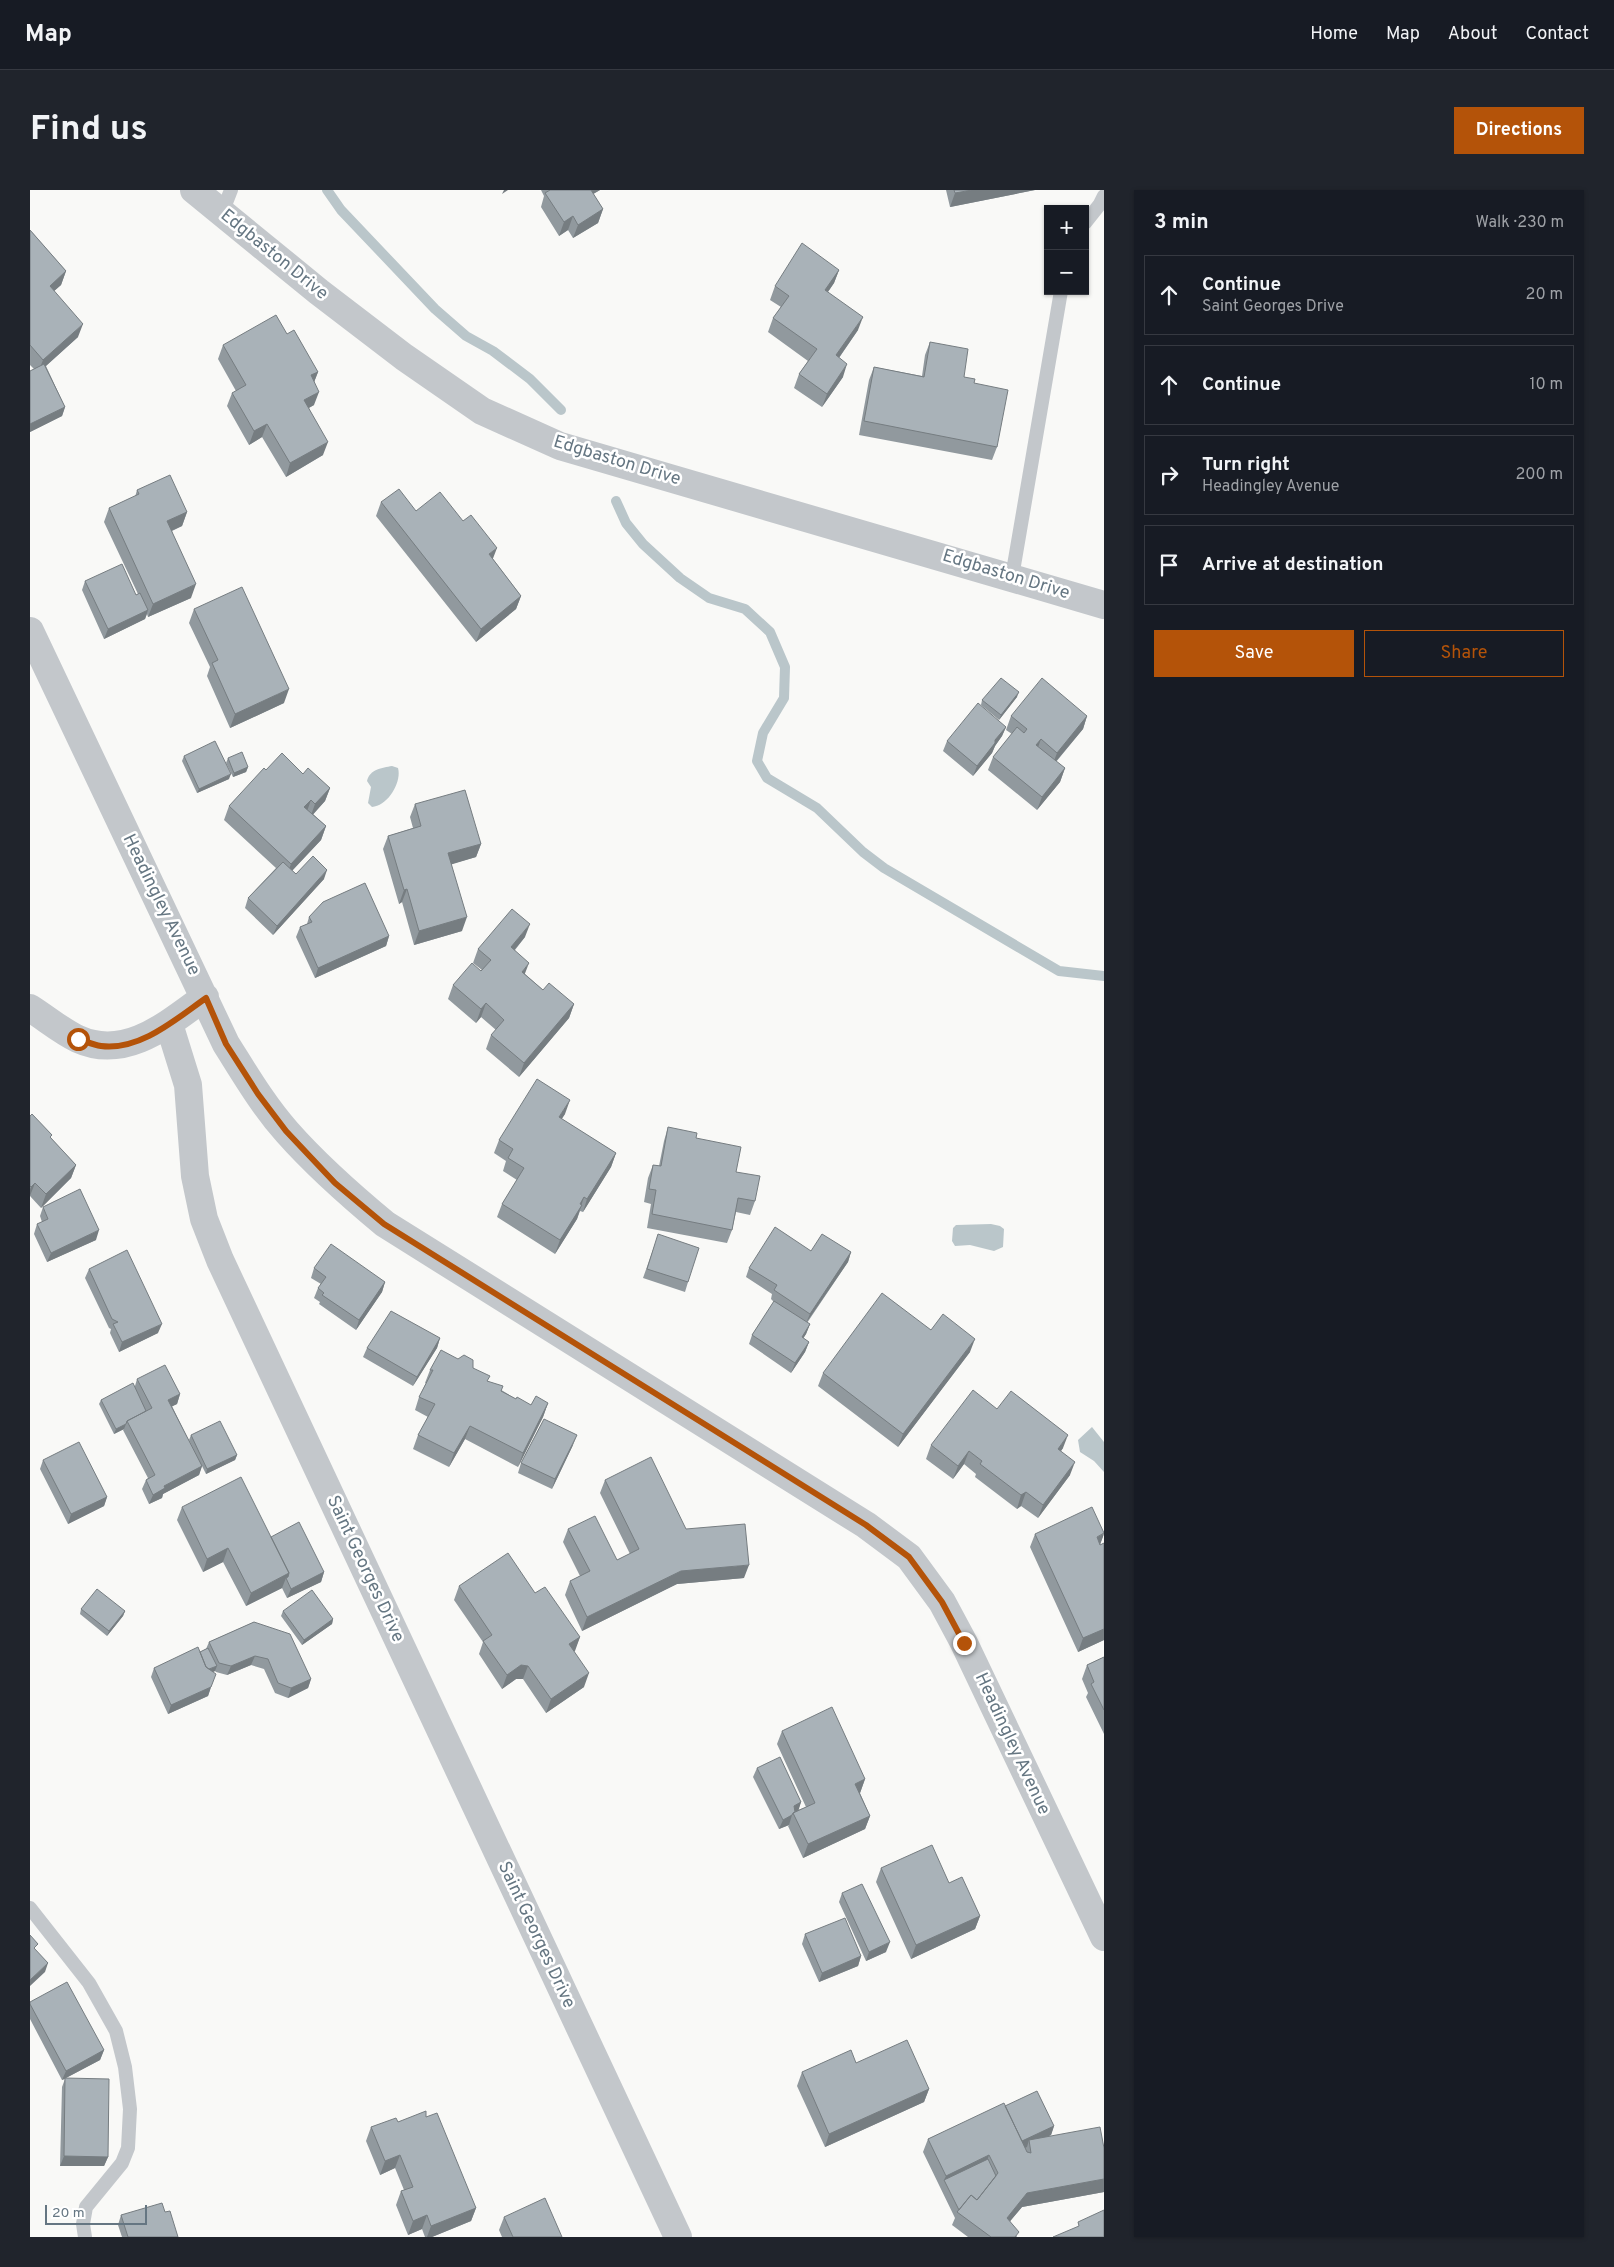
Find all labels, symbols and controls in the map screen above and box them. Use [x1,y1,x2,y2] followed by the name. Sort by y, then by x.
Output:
[25,20,72,50] text: Map
[1310,23,1358,46] text: Home
[1386,23,1420,46] text: Map
[1448,23,1497,46] text: About
[1525,23,1589,46] text: Contact
[1454,107,1584,154] button: Directions
[30,108,148,152] text: Find us
[215,204,333,306] street label: Edgbaston Drive
[1044,205,1089,295] map controls
[1044,205,1089,250] button: +
[1154,209,1209,236] text: 3 min
[1475,213,1564,233] text: Walk · 230 m
[1044,250,1089,295] button: −
[1202,273,1281,297] text: Continue
[1155,281,1183,309] icon: ahead
[1526,285,1563,305] text: 20 m
[1202,297,1344,317] text: Saint Georges Drive
[1155,371,1183,399] icon: ahead
[1202,373,1281,397] text: Continue
[1529,375,1563,395] text: 10 m
[550,431,684,491] street label: Edgbaston Drive
[1202,453,1290,477] text: Turn right
[1155,461,1183,489] icon: right
[1515,465,1563,485] text: 200 m
[1202,477,1339,497] text: Headingley Avenue
[939,545,1073,605] street label: Edgbaston Drive
[1155,551,1183,579] icon: arrive
[1202,553,1383,577] text: Arrive at destination
[1154,630,1354,677] button: Save
[1364,630,1564,677] button: Share
[117,831,205,979] street label: Headingley Avenue
[67,1028,90,1051] route start
[321,1492,409,1646] street label: Saint Georges Drive
[953,1632,976,1655] route end
[969,1669,1055,1819] street label: Headingley Avenue
[492,1858,580,2012] street label: Saint Georges Drive
[45,2202,148,2225] scale bar
[52,2205,85,2222] text: 20 m

